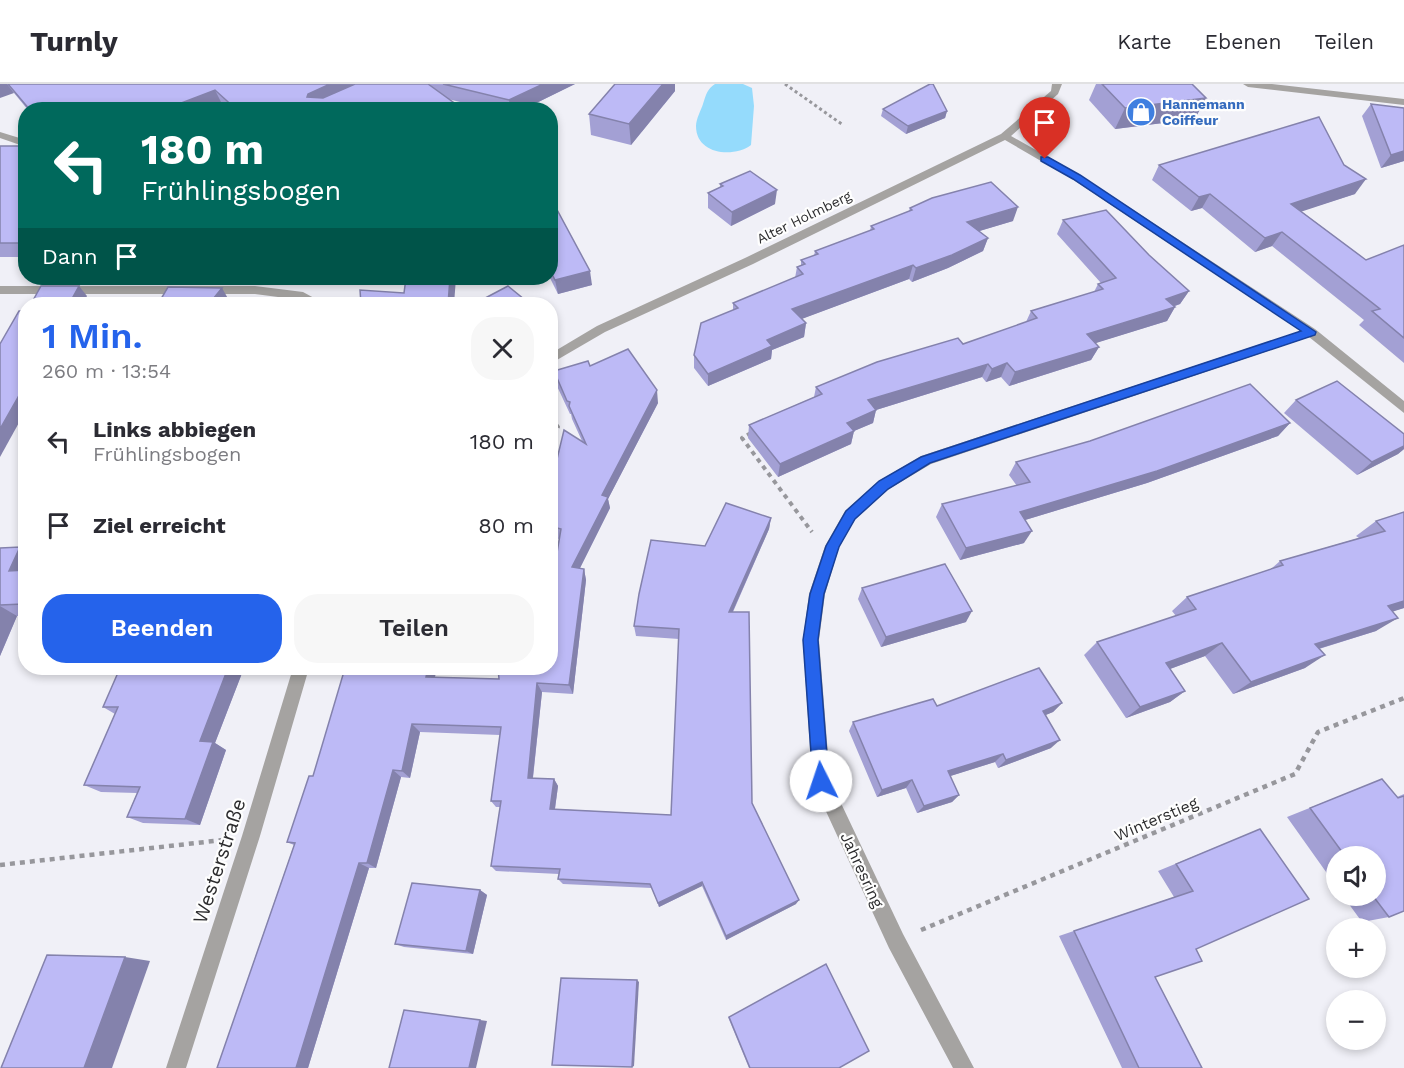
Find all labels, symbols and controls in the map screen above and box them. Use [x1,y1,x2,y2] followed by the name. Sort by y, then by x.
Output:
[30,25,118,58] text: Turnly
[1117,29,1172,54] text: Karte
[1205,29,1281,54] text: Ebenen
[1314,29,1374,54] text: Teilen
[1125,96,1157,128] shop icon: Hannemann Coiffeur
[1162,96,1245,128] place label: Hannemann Coiffeur
[1019,97,1070,159] pin
[1028,106,1061,139] icon: arrive
[141,125,264,174] text: 180 m
[42,126,120,204] icon: left
[141,175,341,207] text: Frühlingsbogen
[754,187,854,247] street label: Alter Holmberg
[110,240,143,273] icon: arrive
[42,244,98,269] text: Dann
[42,315,143,357] text: 1 Min.
[471,317,534,380] button: close
[42,359,171,383] text: 260 m · 13:54
[93,417,256,442] text: Links abbiegen
[42,425,75,458] icon: left
[470,429,534,454] text: 180 m
[93,442,241,466] text: Frühlingsbogen
[42,509,75,542] icon: arrive
[93,513,226,538] text: Ziel erreicht
[478,513,534,538] text: 80 m
[42,594,282,663] button: Beenden
[294,594,534,663] button: Teilen
[789,749,853,813] position arrow
[1111,793,1201,845] street label: Winterstieg
[187,795,251,927] street label: Westerstraße
[836,829,888,911] street label: Jahresring
[1326,846,1386,1050] map controls
[1326,846,1386,906] button: sound
[1326,918,1386,978] button: +
[1326,990,1386,1050] button: −

